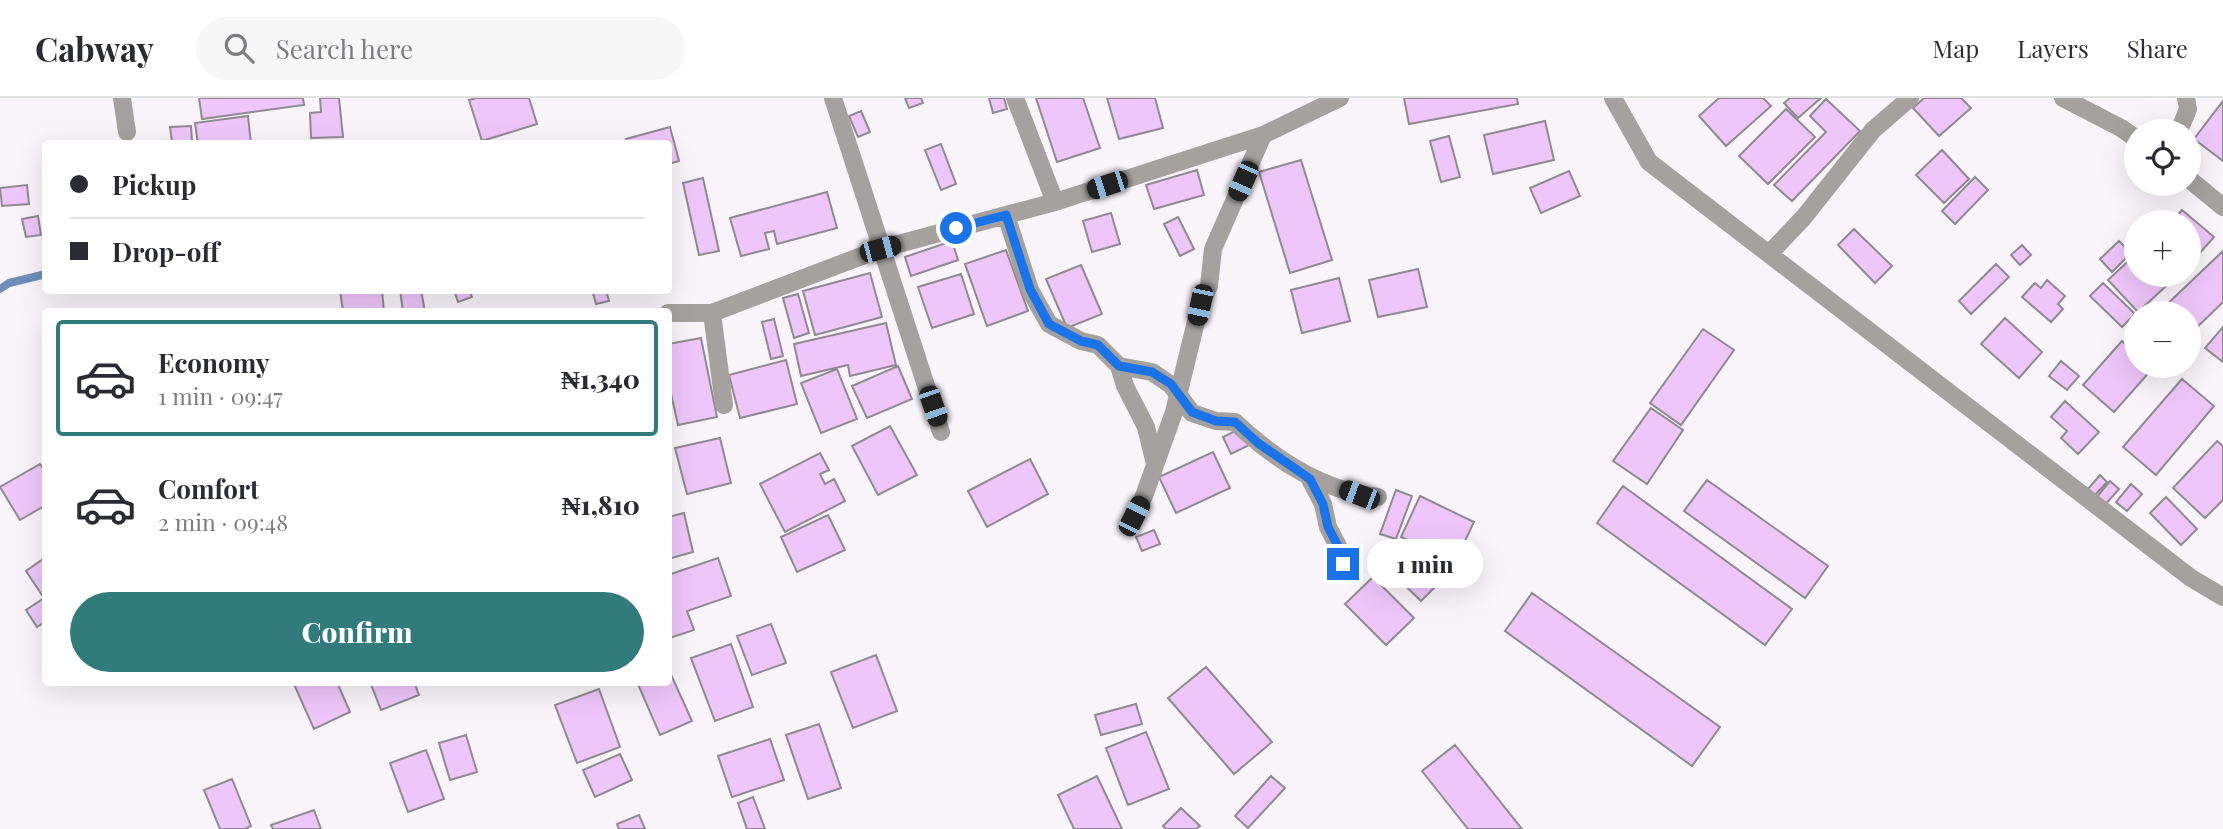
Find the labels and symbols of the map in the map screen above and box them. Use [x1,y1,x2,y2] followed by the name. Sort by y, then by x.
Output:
[1225,158,1262,204] car
[1084,169,1131,201] car
[940,212,972,244] route start
[857,233,904,265] car
[1186,282,1215,328] car
[917,383,950,429] car
[1336,478,1383,512] car
[1116,493,1153,539] car
[1368,540,1483,588] callout: 1 min
[1327,548,1359,580] route end

